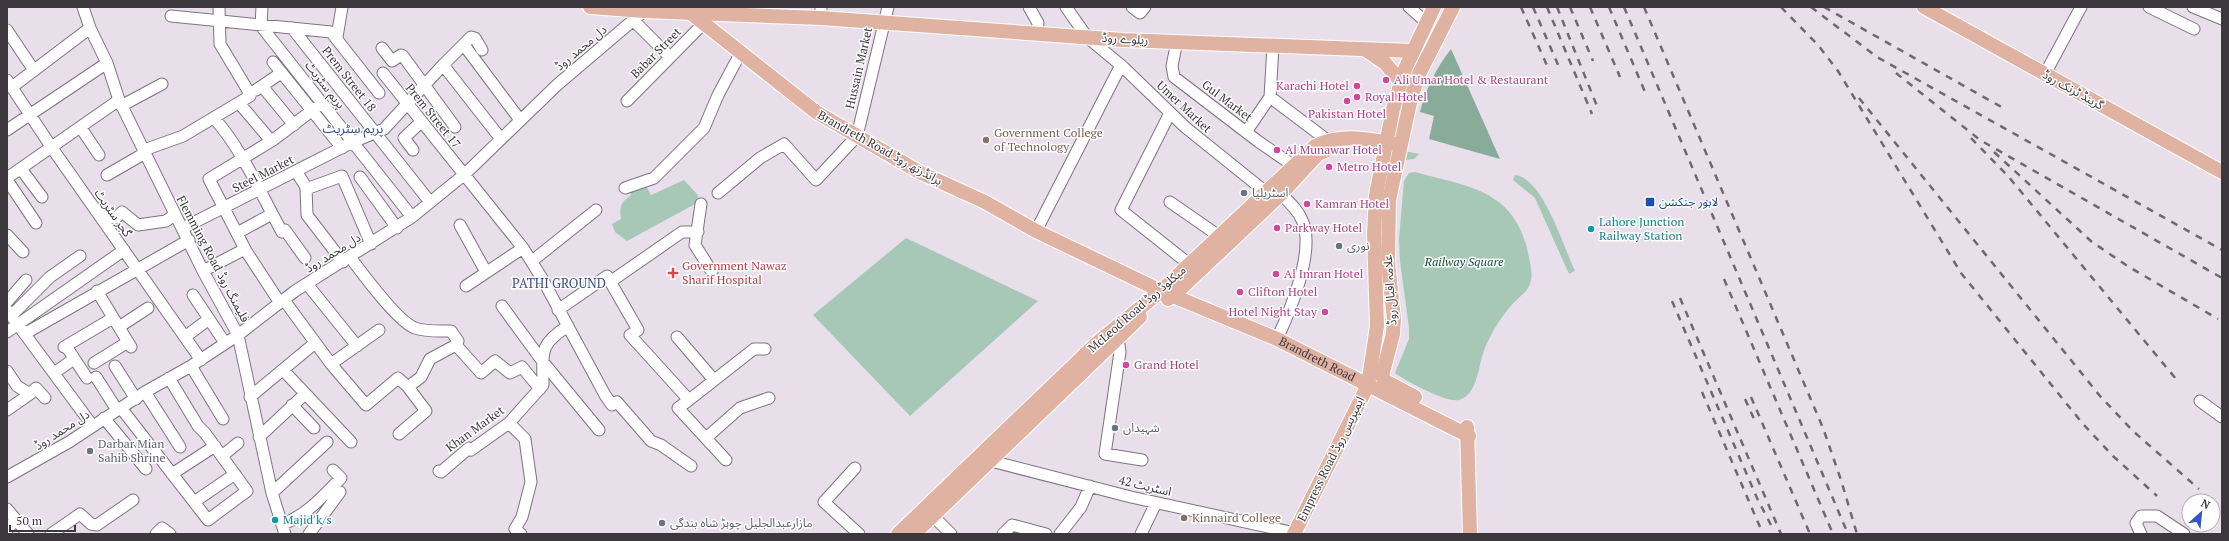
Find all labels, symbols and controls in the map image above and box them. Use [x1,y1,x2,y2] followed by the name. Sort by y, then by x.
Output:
[552,22,610,73] street label: دل محمد روڈ
[627,24,685,81] street label: Babar Street
[842,25,875,110] street label: Hussain Market
[1101,30,1149,47] street label: ریلوے روڈ
[319,43,380,114] street label: Prem Street 18
[301,58,349,113] street label: پریم سٹریٹ
[2040,67,2107,113] street label: گرینڈ ٹرنک روڈ
[1394,72,1549,87] place label: Ali Umar Hotel & Restaurant
[1381,75,1391,85] marker: Ali Umar Hotel & Restaurant
[1154,77,1215,136] street label: Umer Market
[1199,77,1256,125] street label: Gul Market
[1276,78,1349,93] place label: Karachi Hotel
[403,80,464,151] street label: Prem Street 17
[1352,81,1362,91] marker: Karachi Hotel
[1365,89,1427,104] place label: Royal Hotel
[1352,92,1362,102] marker: Royal Hotel
[1342,96,1352,106] marker: Pakistan Hotel
[1308,106,1386,121] place label: Pakistan Hotel
[815,107,945,188] street label: Brandreth Road برانڈرتھ روڈ
[323,119,384,139] district label: پریم سٹریٹ
[994,125,1103,154] place label: Government College of Technology
[981,135,991,145] marker: Government College of Technology
[1285,142,1382,157] place label: Al Munawar Hotel
[1272,145,1282,155] marker: Al Munawar Hotel
[229,151,297,195] street label: Steel Market
[1337,159,1402,174] place label: Metro Hotel
[1324,162,1334,172] marker: Metro Hotel
[1252,185,1288,200] place label: اسٹریلیا
[91,186,136,241] street label: گجر سٹریٹ
[1239,188,1249,198] marker: اسٹریلیا
[174,193,253,325] street label: Flemming Road فلیمنگ روڈ
[1659,194,1718,209] place label: لاہور جنکشن
[1315,196,1390,211] place label: Kamran Hotel
[1644,196,1656,208] marker: لاہور جنکشن
[1302,199,1312,209] marker: Kamran Hotel
[1599,214,1684,243] place label: Lahore Junction Railway Station
[1285,220,1362,235] place label: Parkway Hotel
[1272,223,1282,233] marker: Parkway Hotel
[1586,224,1596,234] marker: Lahore Junction Railway Station
[302,229,364,276] street label: دل محمد روڈ
[1347,238,1369,253] place label: نوری
[1334,241,1344,251] marker: نوری
[1380,254,1399,326] street label: علامہ اقبال روڈ
[1424,254,1504,269] park label: Railway Square
[682,258,787,287] place label: Government Nawaz Sharif Hospital
[1085,262,1189,355] street label: McLeod Road میکلوڈ روڈ
[1284,266,1364,281] place label: Al Imran Hotel
[667,267,679,279] marker: Government Nawaz Sharif Hospital
[1271,269,1281,279] marker: Al Imran Hotel
[512,274,606,292] district label: PATHI GROUND
[1248,284,1318,299] place label: Clifton Hotel
[1235,287,1245,297] marker: Clifton Hotel
[1229,304,1318,319] place label: Hotel Night Stay
[1320,307,1330,317] marker: Hotel Night Stay
[1277,333,1358,385] street label: Brandreth Road
[1134,357,1199,372] place label: Grand Hotel
[1121,360,1131,370] marker: Grand Hotel
[1294,394,1368,524] street label: Empress Road ایمپریس روڈ
[443,402,507,455] street label: Khan Market
[31,406,92,453] street label: دل محمد روڈ
[1123,420,1160,436] place label: شہیداں
[1110,423,1120,433] marker: شہیداں
[98,436,165,465] place label: Darbar Mian Sahib Shrine
[85,446,95,456] marker: Darbar Mian Sahib Shrine
[1117,472,1173,499] street label: اسٹریٹ 42
[2181,493,2221,533] north arrow
[2199,496,2213,513] text: N
[10,507,75,533] scale bar
[1192,510,1281,525] place label: Kinnaird College
[283,512,332,527] place label: Majid k/s
[16,513,43,528] text: 50 m
[1179,513,1189,523] marker: Kinnaird College
[270,515,280,525] marker: Majid k/s
[670,515,813,531] place label: مازارعبدالجلیل چوہڑ شاہ بندگی
[657,518,667,528] marker: مازارعبدالجلیل چوہڑ شاہ بندگی

